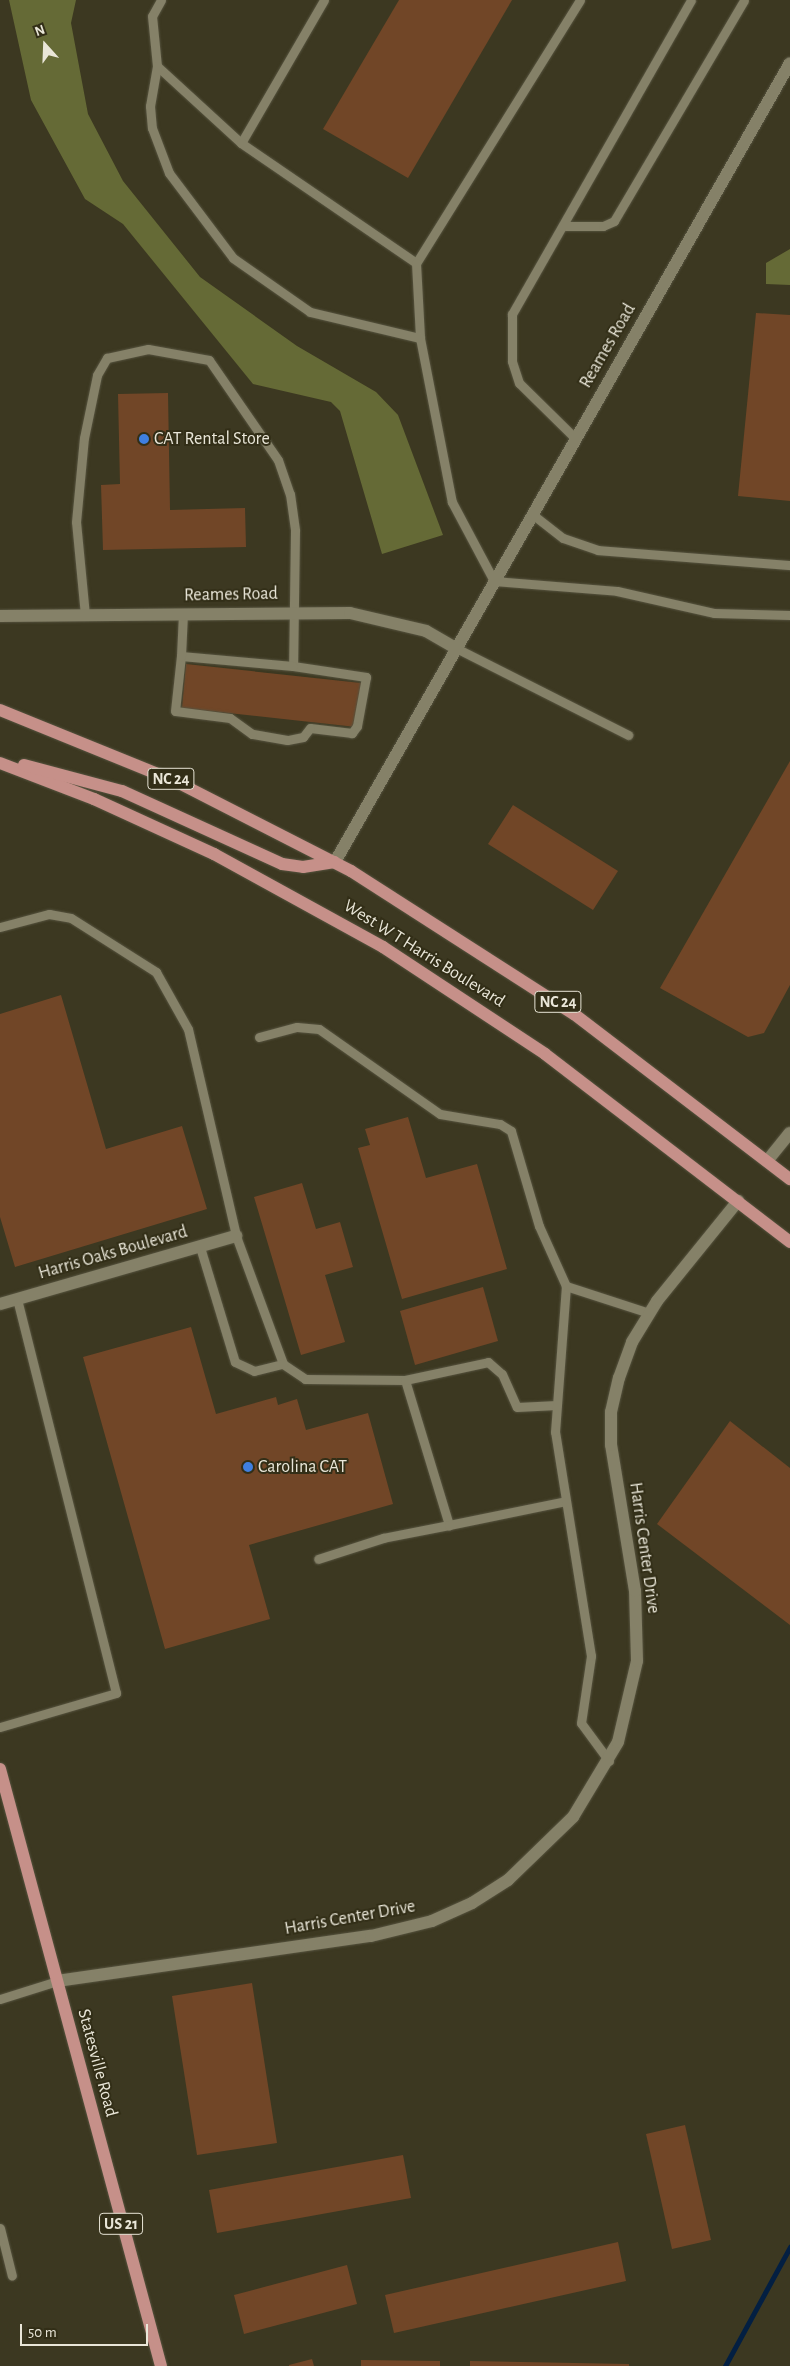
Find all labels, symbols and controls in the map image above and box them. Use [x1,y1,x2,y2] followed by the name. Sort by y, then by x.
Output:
[20,20,70,70] north arrow
[33,23,47,39] text: N
[575,300,641,392] street label: Reames Road
[154,428,270,450] place label: CAT Rental Store
[138,433,150,445] marker: CAT Rental Store
[184,583,278,607] street label: Reames Road
[147,766,195,792] road number: NC 24
[339,895,509,1013] street label: West W T Harris Boulevard
[534,989,582,1016] road number: NC 24
[36,1221,190,1285] street label: Harris Oaks Boulevard
[258,1456,347,1478] place label: Carolina CAT
[242,1461,254,1473] marker: Carolina CAT
[624,1481,664,1615] street label: Harris Center Drive
[283,1896,417,1940] street label: Harris Center Drive
[72,2007,122,2119] street label: Statesville Road
[98,2210,144,2238] road number: US 21
[22,2314,150,2346] scale bar
[28,2325,57,2340] text: 50 m

